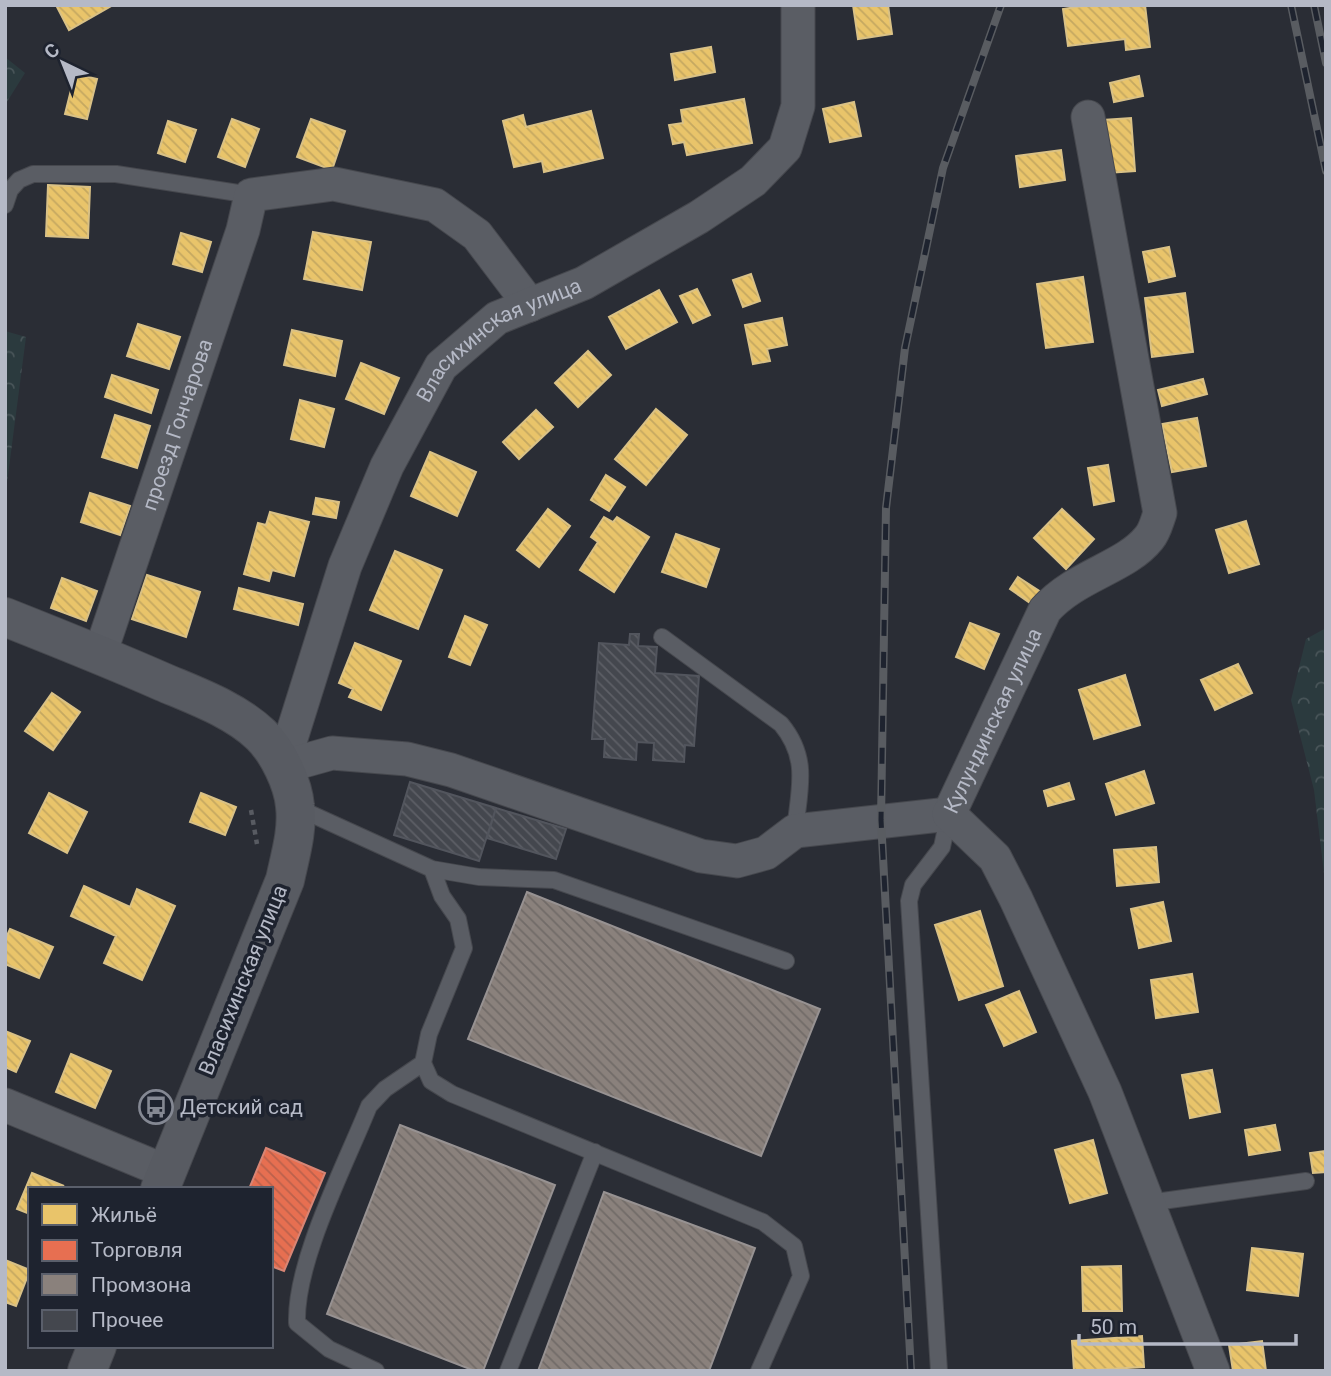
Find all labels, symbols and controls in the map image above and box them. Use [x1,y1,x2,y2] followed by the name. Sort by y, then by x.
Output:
[28,28,98,98] north arrow
[39,38,64,64] text: С
[412,273,585,406] street label: Власихинская улица
[137,336,217,514] street label: проезд Гончарова
[939,624,1047,817] street label: Кулундинская улица
[194,882,292,1078] street label: Власихинская улица
[137,1088,175,1126] bus stop icon: Детский сад
[180,1095,303,1119] place label: Детский сад
[28,1187,273,1348] legend
[91,1203,157,1227] text: Жильё
[91,1238,183,1262] text: Торговля
[91,1273,192,1297] text: Промзона
[1079,1302,1296,1346] scale bar
[91,1308,163,1332] text: Прочее
[1090,1315,1137,1339] text: 50 m

